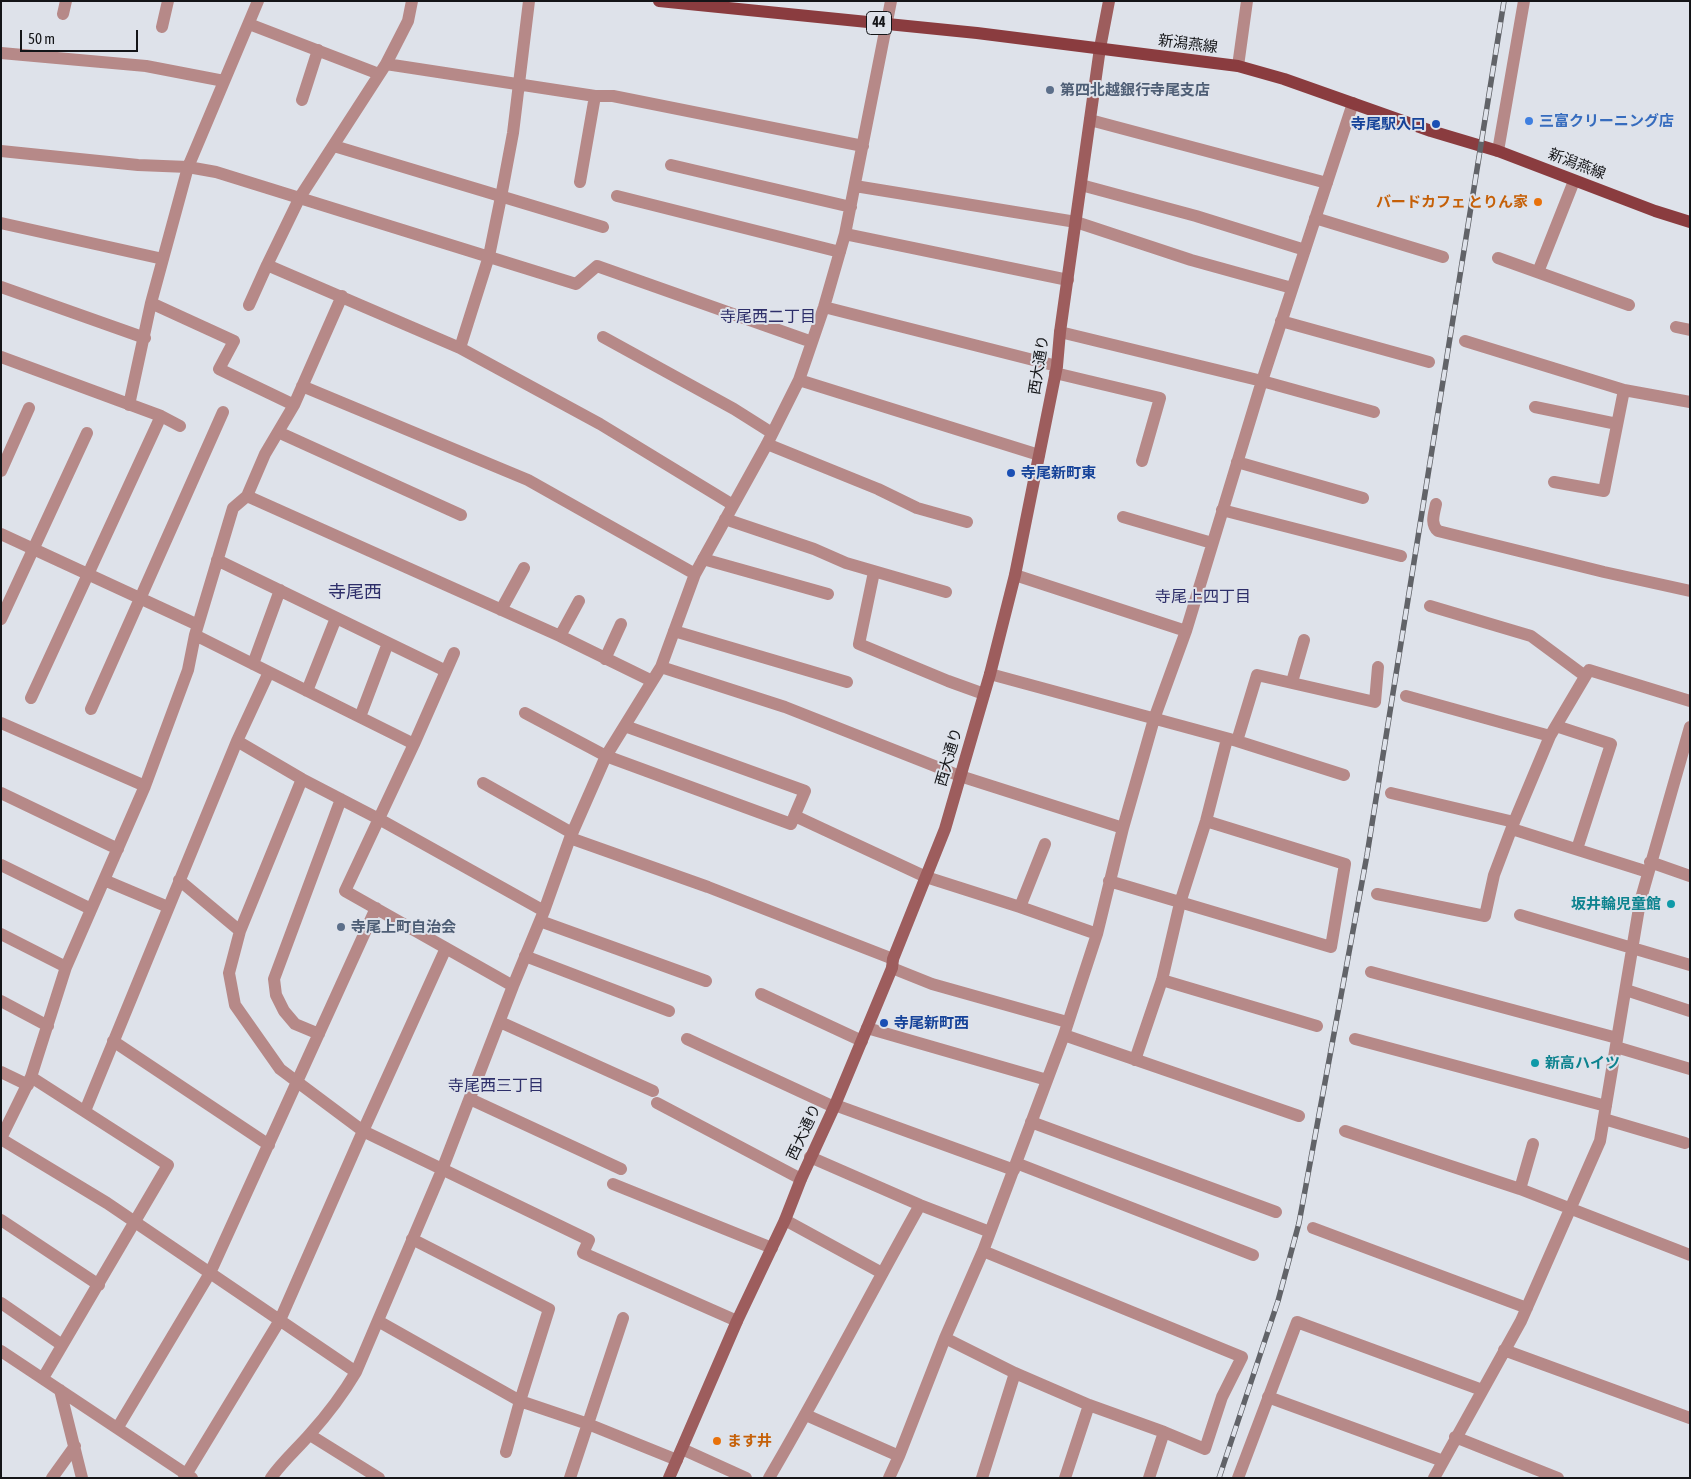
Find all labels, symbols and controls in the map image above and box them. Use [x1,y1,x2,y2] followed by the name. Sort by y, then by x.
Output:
[866,12,892,34] road number: 44
[22,20,140,52] scale bar
[28,30,55,47] text: 50 m
[1157,31,1219,57] street label: 新潟燕線
[1060,81,1210,99] place label: 第四北越銀行寺尾支店
[1044,84,1056,96] marker: 第四北越銀行寺尾支店
[1539,112,1674,130] place label: 三富クリーニング店
[1351,115,1426,133] place label: 寺尾駅入口
[1523,115,1535,127] marker: 三富クリーニング店
[1430,118,1442,130] marker: 寺尾駅入口
[1546,145,1608,183] street label: 新潟燕線
[1376,193,1528,211] place label: バードカフェ とりん家
[1532,196,1544,208] marker: バードカフェ とりん家
[720,307,816,327] district label: 寺尾西二丁目
[1025,334,1053,396] street label: 西大通り
[1021,464,1096,482] place label: 寺尾新町東
[1005,467,1017,479] marker: 寺尾新町東
[328,581,382,603] district label: 寺尾西
[1155,587,1251,607] district label: 寺尾上四丁目
[932,726,966,788] street label: 西大通り
[1571,895,1661,913] place label: 坂井輪児童館
[1665,898,1677,910] marker: 坂井輪児童館
[351,918,456,936] place label: 寺尾上町自治会
[335,921,347,933] marker: 寺尾上町自治会
[894,1014,969,1032] place label: 寺尾新町西
[878,1017,890,1029] marker: 寺尾新町西
[1545,1054,1620,1072] place label: 新高ハイツ
[1529,1057,1541,1069] marker: 新高ハイツ
[448,1076,544,1096] district label: 寺尾西三丁目
[783,1101,825,1163] street label: 西大通り
[727,1432,772,1450] place label: ます井
[711,1435,723,1447] marker: ます井

